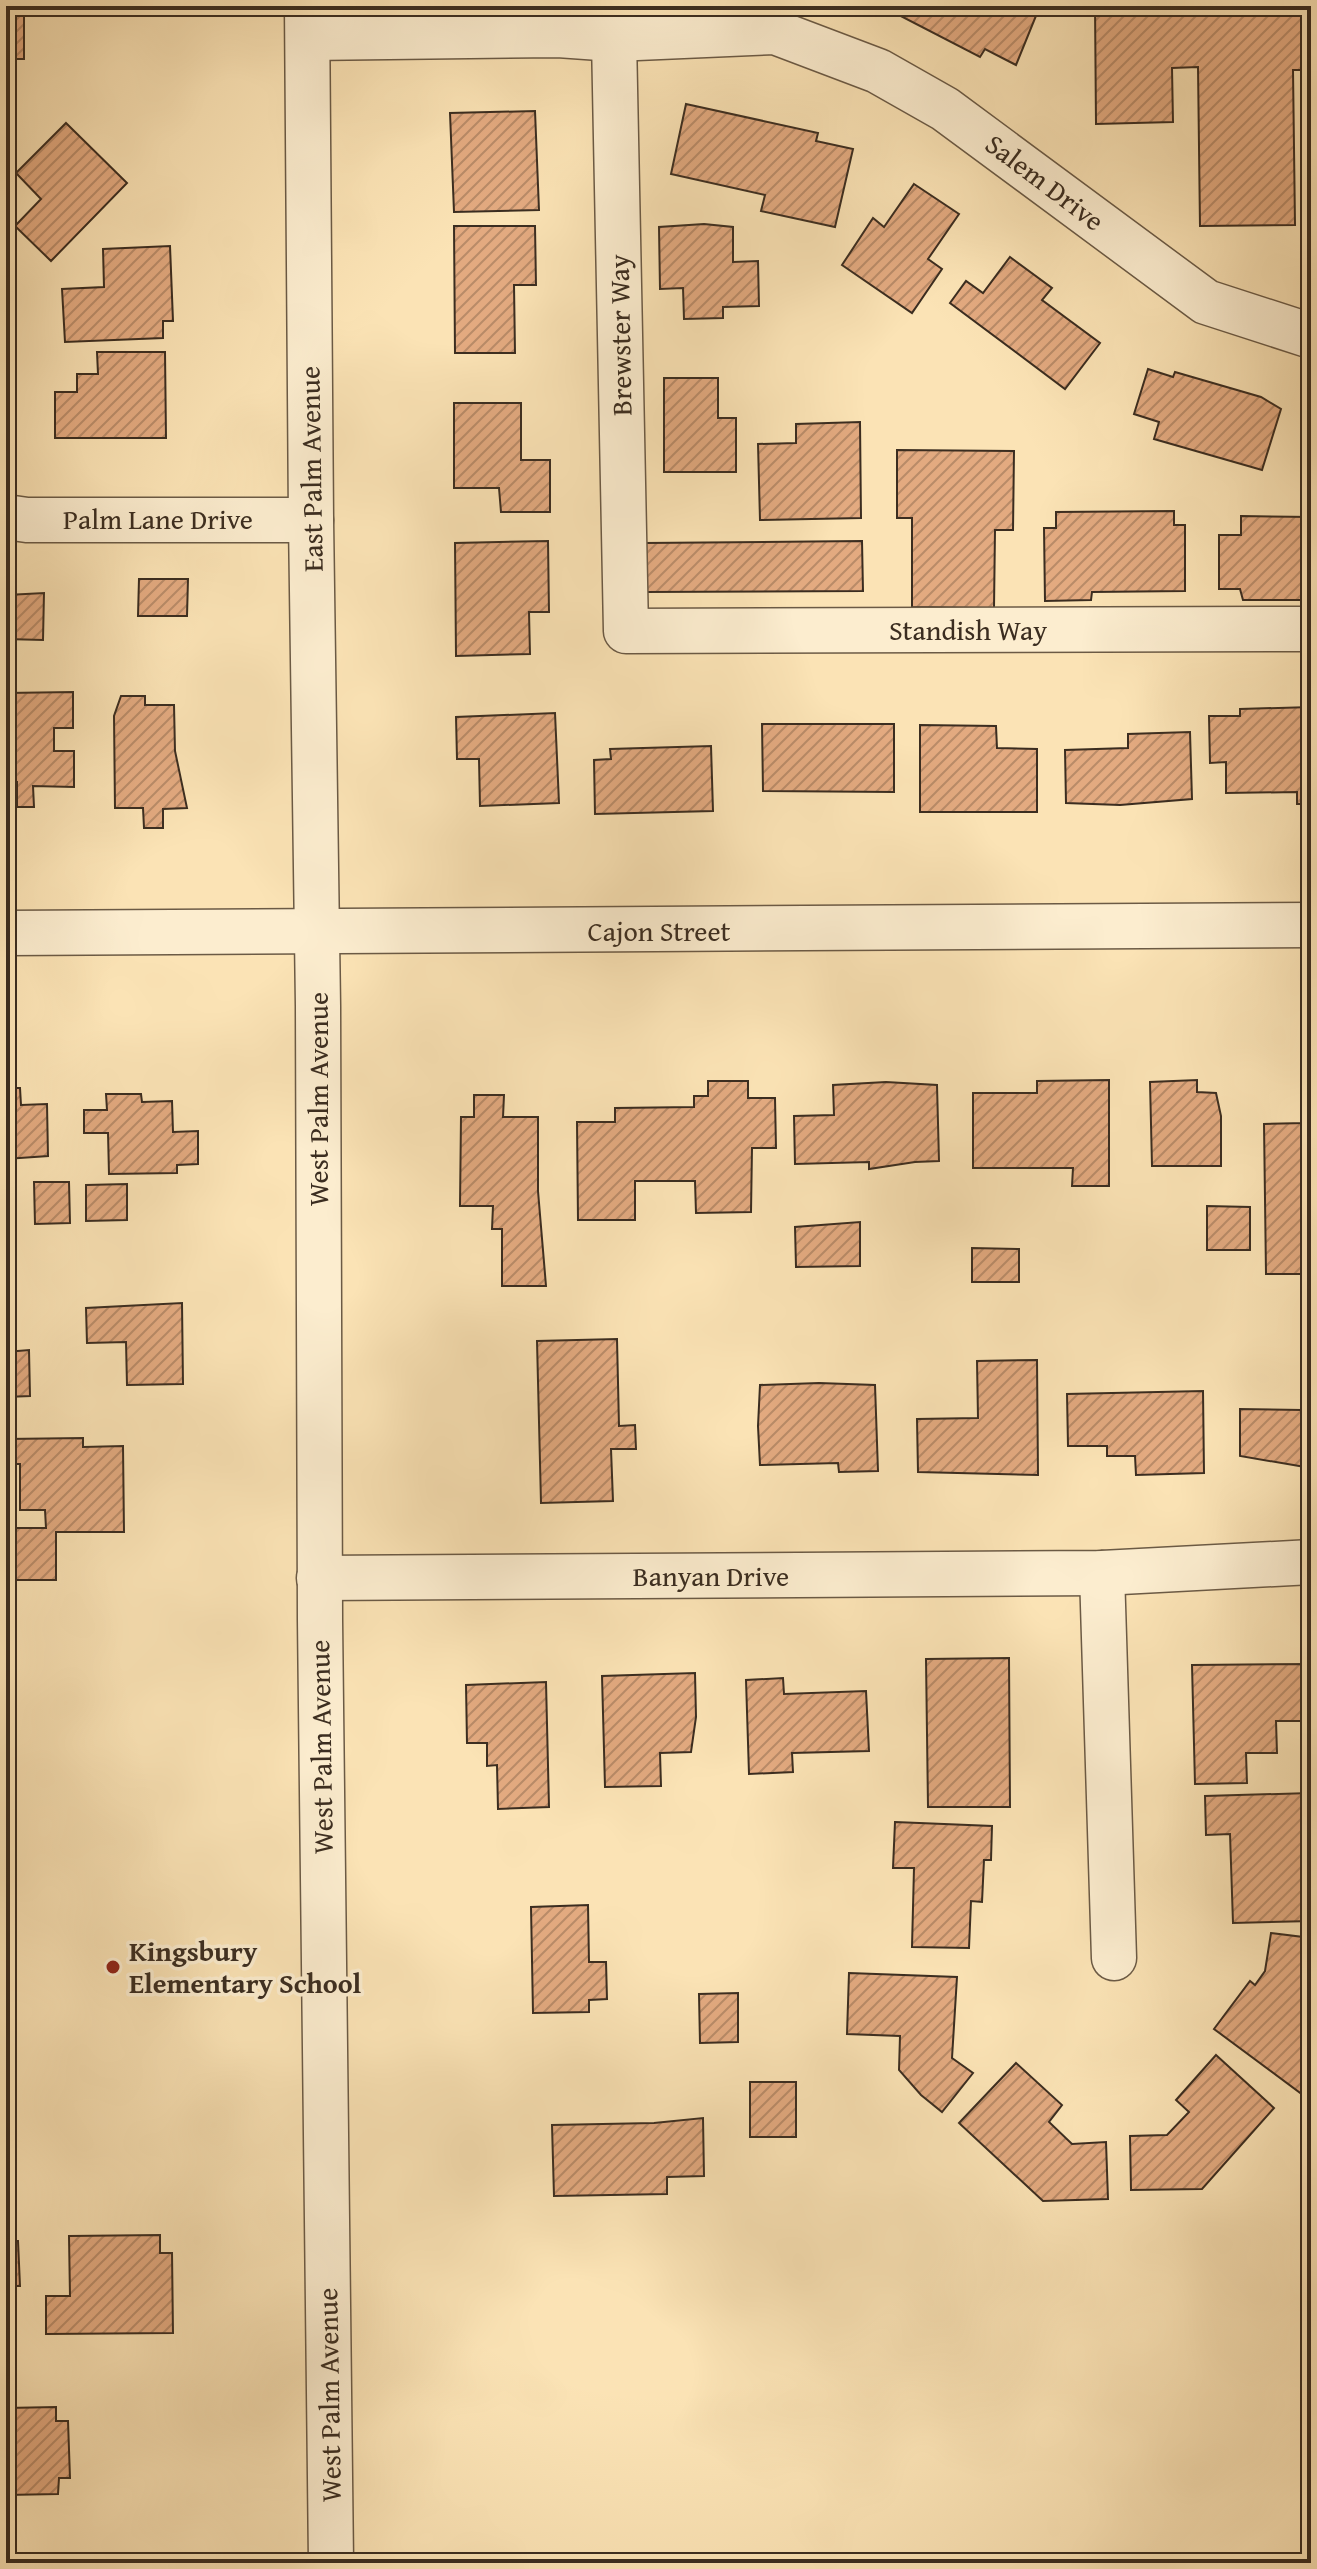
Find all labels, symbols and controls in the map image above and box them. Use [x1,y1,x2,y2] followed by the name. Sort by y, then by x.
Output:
[977,123,1113,240] street label: Salem Drive
[598,254,641,416] street label: Brewster Way
[288,366,333,572] street label: East Palm Avenue
[63,498,253,539] street label: Palm Lane Drive
[889,609,1047,650] street label: Standish Way
[588,910,731,951] street label: Cajon Street
[297,992,338,1206] street label: West Palm Avenue
[633,1555,789,1596] street label: Banyan Drive
[298,1640,343,1854] street label: West Palm Avenue
[129,1930,362,2003] place label: Kingsbury Elementary School
[104,1958,122,1976] marker: Kingsbury Elementary School
[306,2288,351,2502] street label: West Palm Avenue

